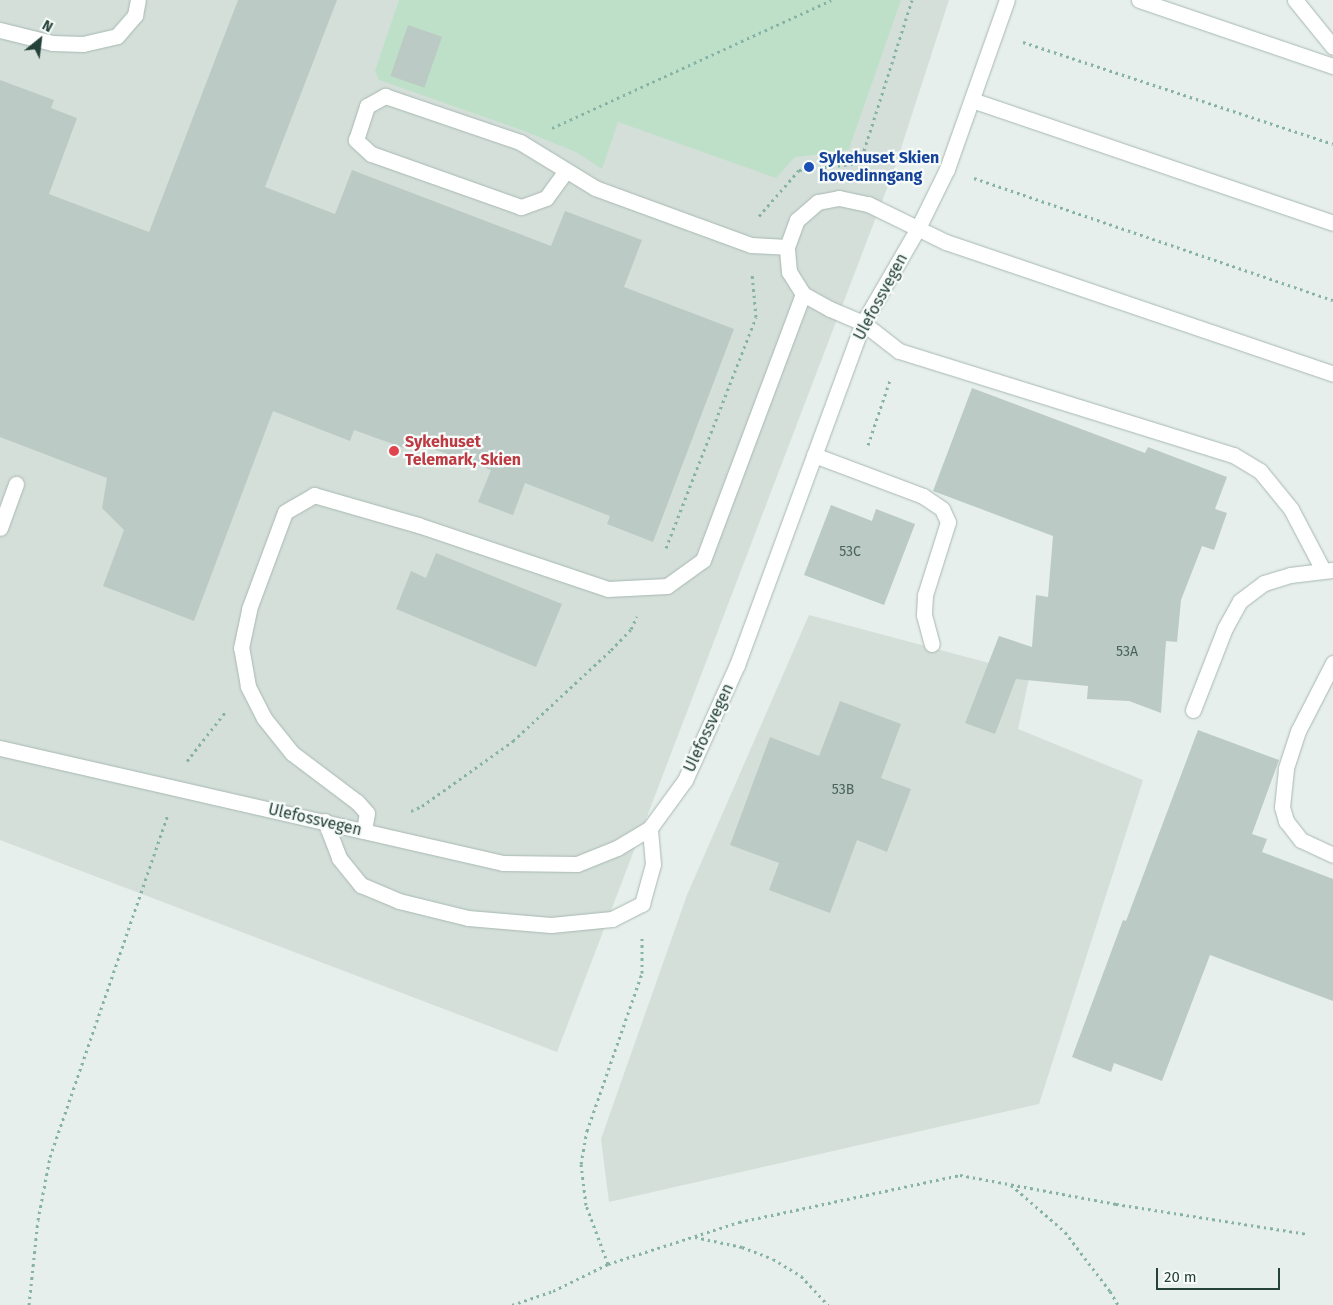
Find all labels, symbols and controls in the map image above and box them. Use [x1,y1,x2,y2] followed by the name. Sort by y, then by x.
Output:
[15,15,65,65] north arrow
[39,17,56,36] text: N
[819,148,939,186] place label: Sykehuset Skien hovedinngang
[803,161,815,173] marker: Sykehuset Skien hovedinngang
[850,250,912,344] street label: Ulefossvegen
[405,432,521,470] place label: Sykehuset Telemark, Skien
[387,444,401,458] marker: Sykehuset Telemark, Skien
[839,544,861,560] house number: 53C
[1116,644,1138,660] house number: 53A
[680,681,738,775] street label: Ulefossvegen
[832,782,854,798] house number: 53B
[266,800,364,840] street label: Ulefossvegen
[1158,1258,1282,1290] scale bar
[1164,1268,1197,1286] text: 20 m

